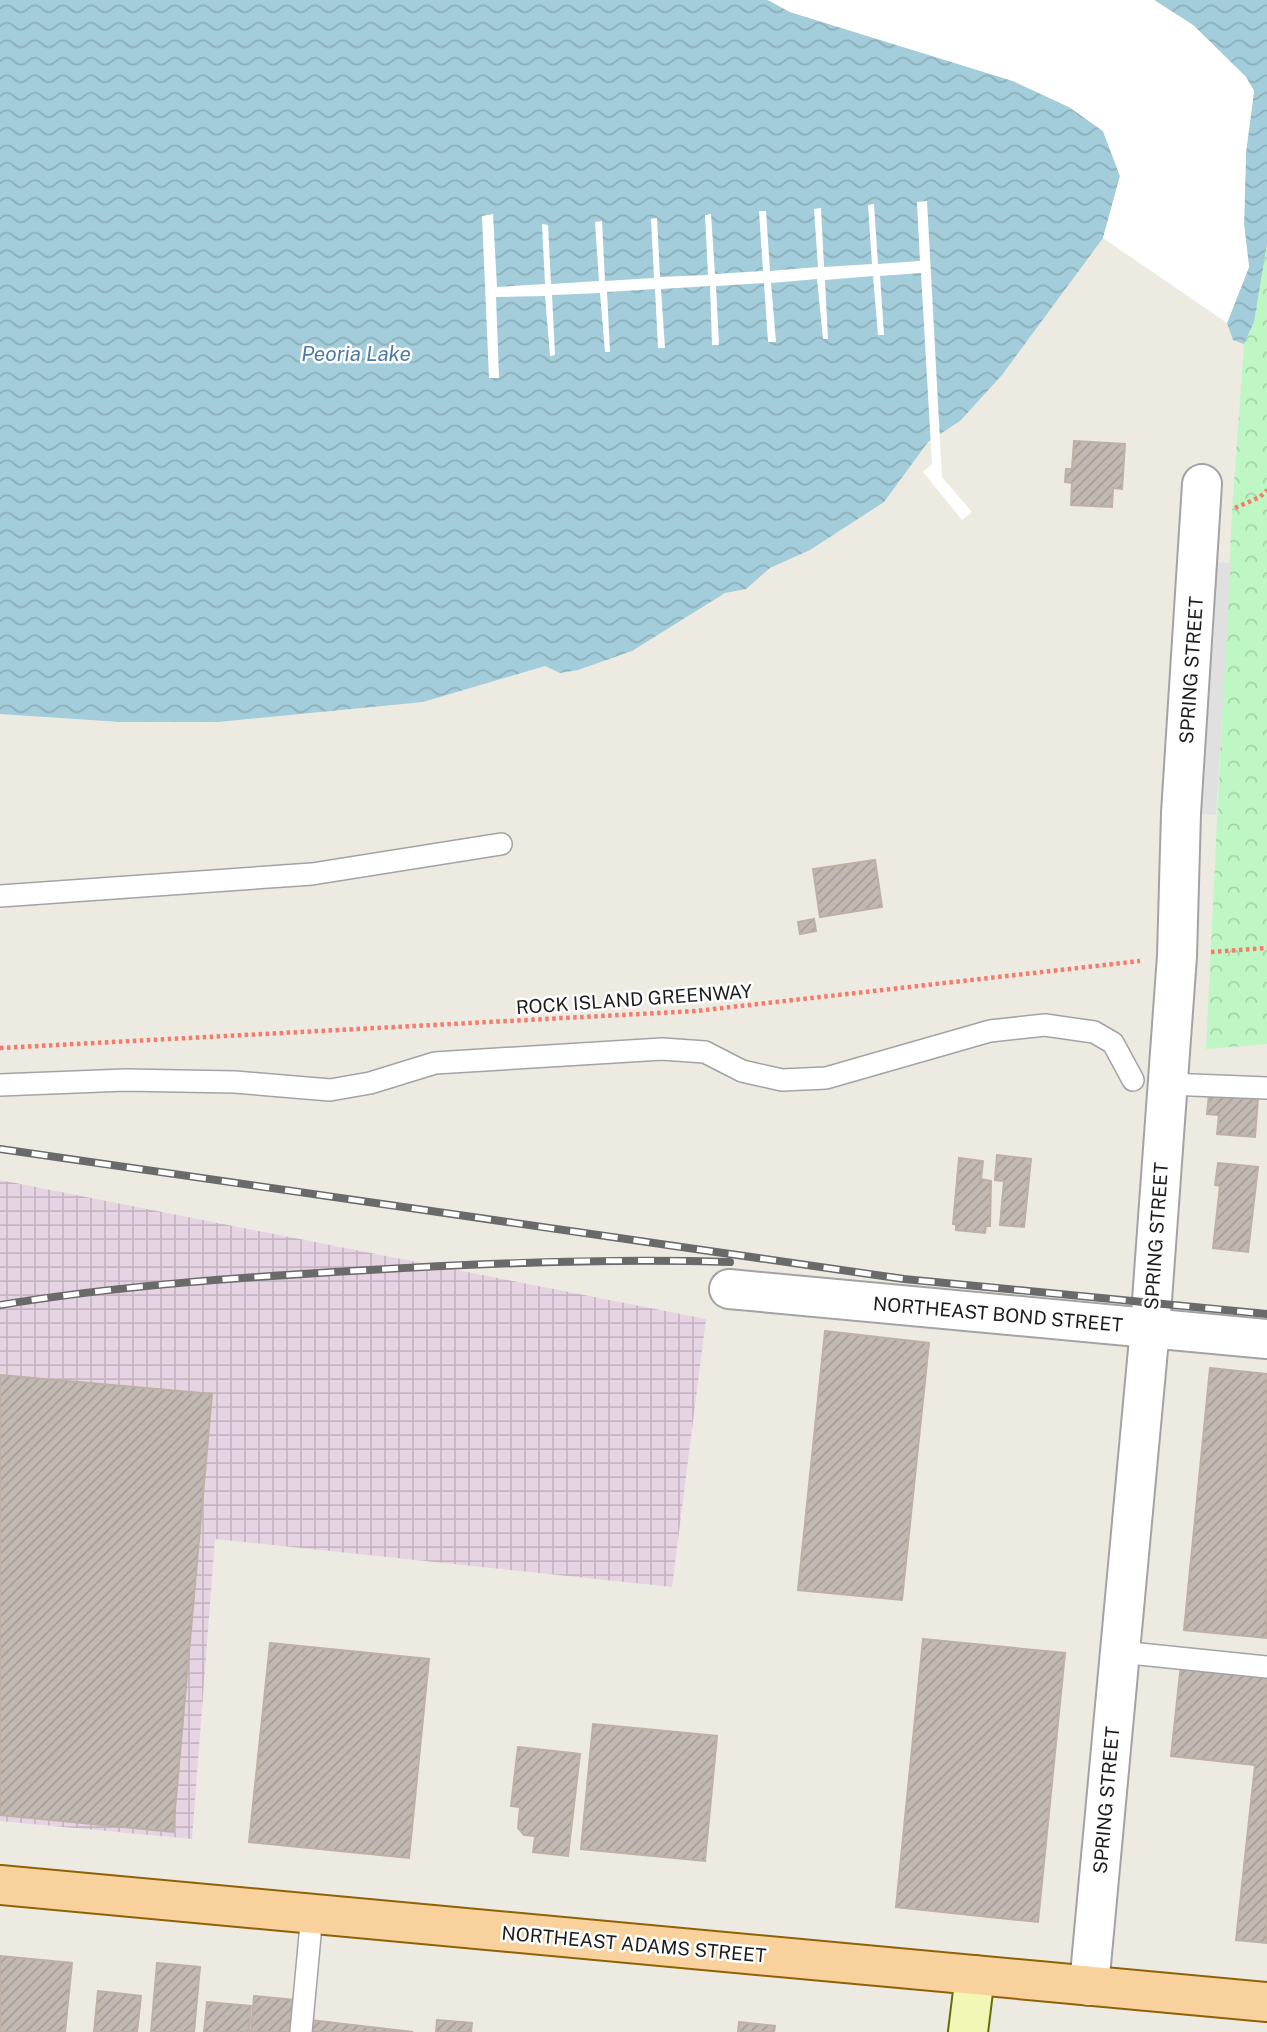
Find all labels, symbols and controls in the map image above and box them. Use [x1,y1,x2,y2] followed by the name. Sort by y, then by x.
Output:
[301,341,411,366] water label: Peoria Lake
[1175,596,1207,744] street label: SPRING STREET
[515,980,753,1018] street label: ROCK ISLAND GREENWAY
[1140,1162,1172,1310] street label: SPRING STREET
[872,1292,1124,1336] street label: NORTHEAST BOND STREET
[1089,1725,1123,1875] street label: SPRING STREET
[501,1921,767,1967] street label: NORTHEAST ADAMS STREET

